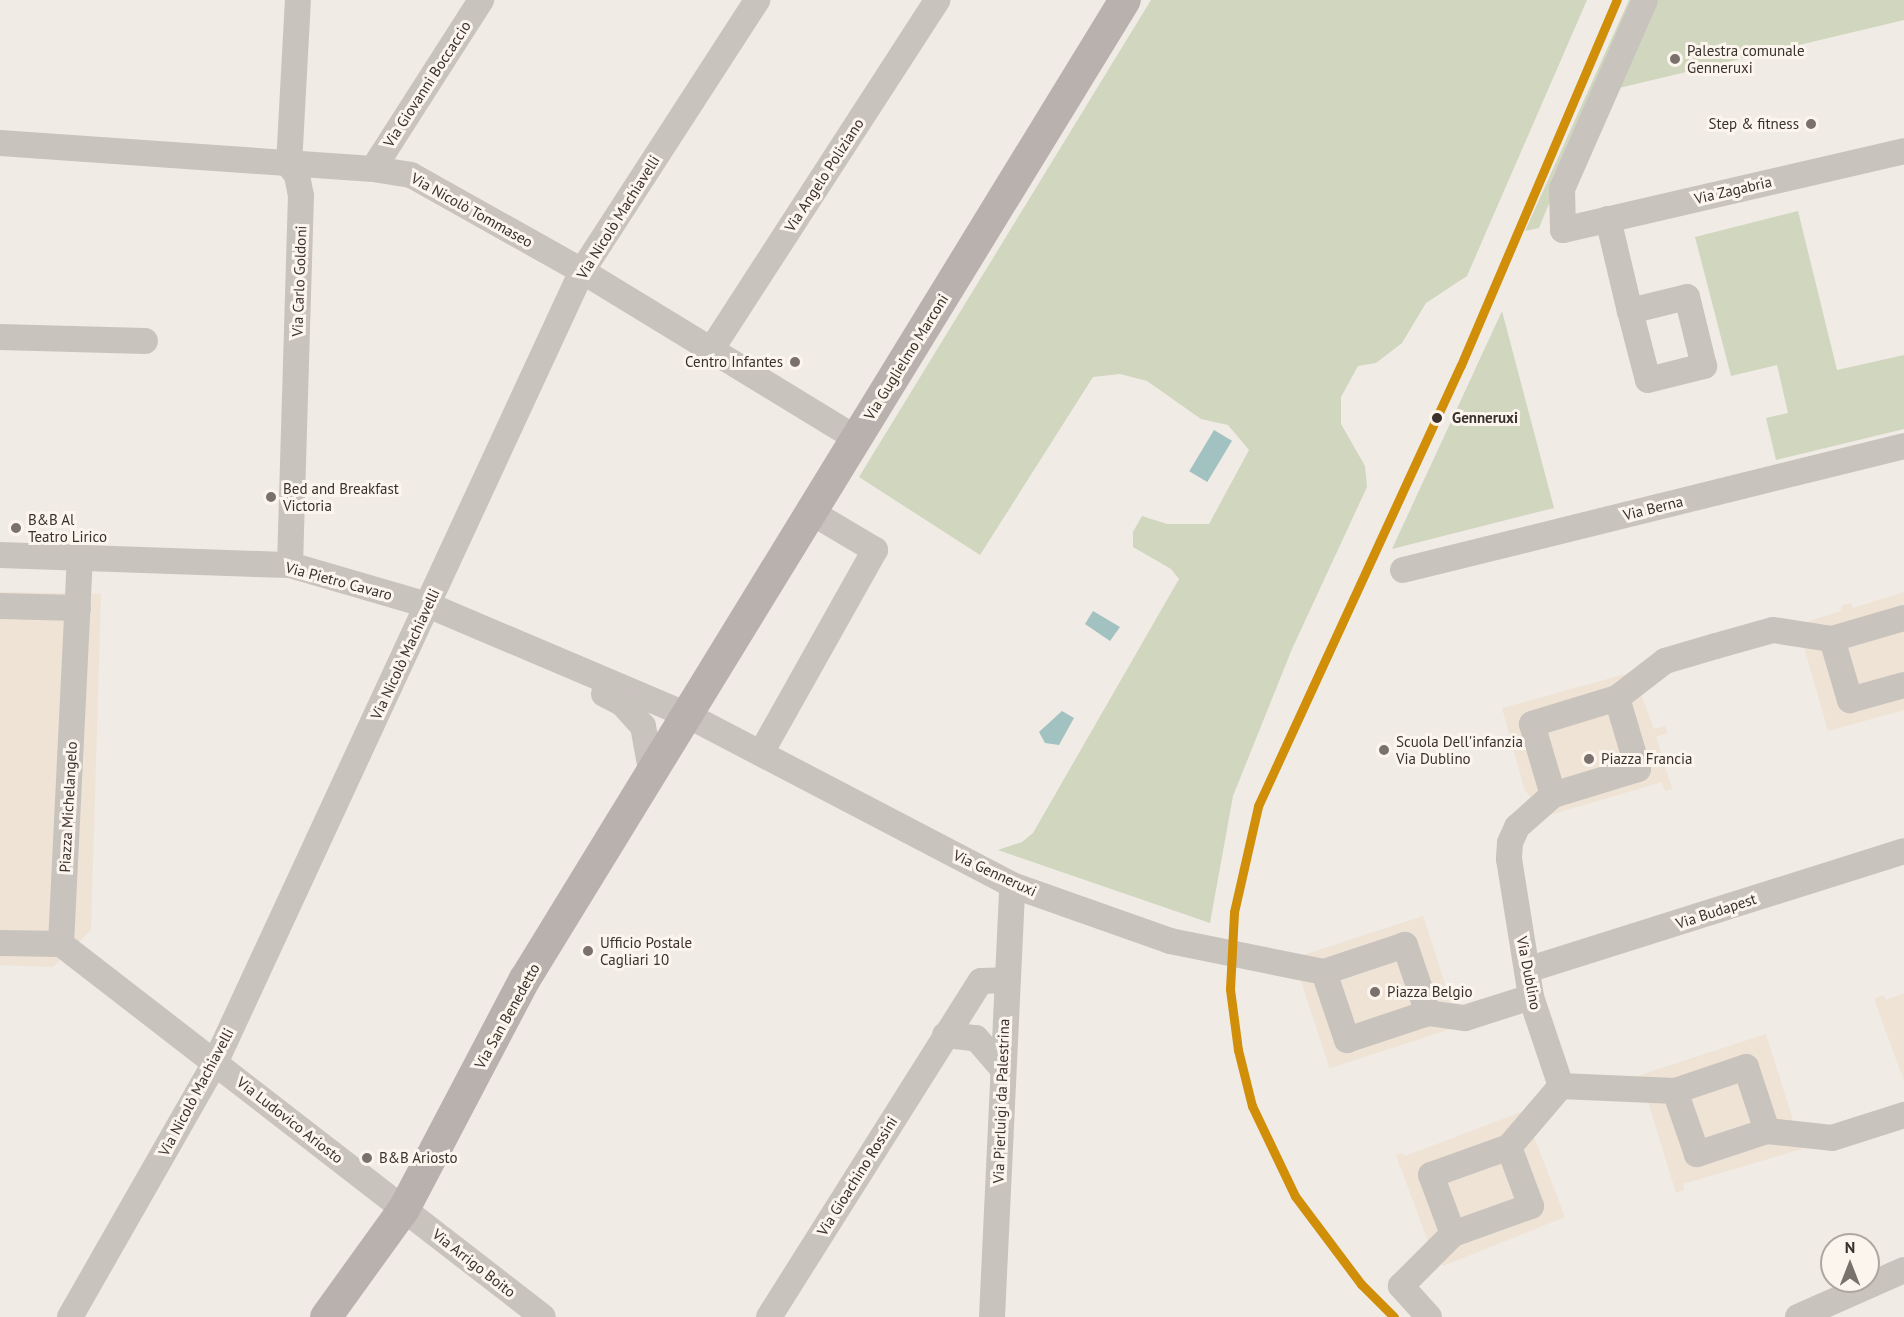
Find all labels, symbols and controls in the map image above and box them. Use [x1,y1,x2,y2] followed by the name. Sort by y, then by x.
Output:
[379,18,475,150] street label: Via Giovanni Boccaccio
[1687,41,1805,76] place label: Palestra comunale Genneruxi
[1668,52,1682,66] marker: Palestra comunale Genneruxi
[781,115,867,235] street label: Via Angelo Poliziano
[1709,115,1799,133] place label: Step & fitness
[1804,117,1818,131] marker: Step & fitness
[573,152,663,282] street label: Via Nicolò Machiavelli
[408,169,536,251] street label: Via Nicolò Tommaseo
[1692,172,1774,208] street label: Via Zagabria
[288,225,310,337] street label: Via Carlo Goldoni
[860,291,952,423] street label: Via Guglielmo Marconi
[685,353,783,371] place label: Centro Infantes
[788,355,802,369] marker: Centro Infantes
[1427,408,1447,428] marker: Genneruxi
[1452,409,1518,427] place label: Genneruxi
[283,479,399,514] place label: Bed and Breakfast Victoria
[264,490,278,504] marker: Bed and Breakfast Victoria
[1621,492,1685,524] street label: Via Berna
[28,510,107,545] place label: B&B Al Teatro Lirico
[9,521,23,535] marker: B&B Al Teatro Lirico
[284,558,394,604] street label: Via Pietro Cavaro
[367,586,443,722] street label: Via Nicolò Machiavelli
[1396,732,1523,767] place label: Scuola Dell'infanzia Via Dublino
[56,741,80,873] street label: Piazza Michelangelo
[1377,743,1391,757] marker: Scuola Dell'infanzia Via Dublino
[1601,750,1692,768] place label: Piazza Francia
[1582,752,1596,766] marker: Piazza Francia
[951,846,1039,900] street label: Via Genneruxi
[1674,890,1758,932] street label: Via Budapest
[600,933,692,968] place label: Ufficio Postale Cagliari 10
[1513,935,1545,1011] street label: Via Dublino
[581,944,595,958] marker: Ufficio Postale Cagliari 10
[471,960,543,1072] street label: Via San Benedetto
[1387,983,1473,1001] place label: Piazza Belgio
[1368,985,1382,999] marker: Piazza Belgio
[989,1018,1013,1184] street label: Via Pierluigi da Palestrina
[155,1025,237,1159] street label: Via Nicolò Machiavelli
[233,1073,347,1167] street label: Via Ludovico Ariosto
[813,1113,901,1239] street label: Via Gioachino Rossini
[379,1149,458,1167] place label: B&B Ariosto
[360,1151,374,1165] marker: B&B Ariosto
[429,1225,519,1301] street label: Via Arrigo Boito
[1820,1233,1880,1293] north arrow
[1845,1237,1855,1257] text: N

